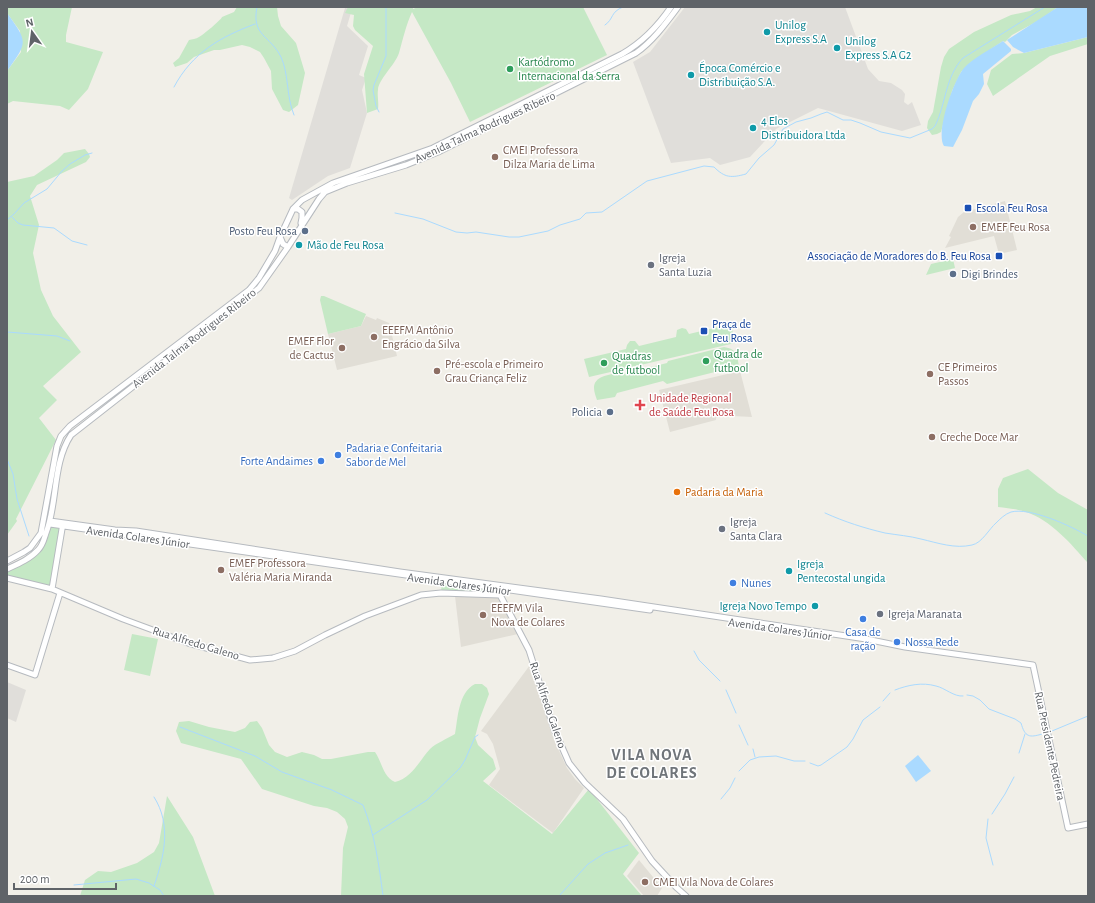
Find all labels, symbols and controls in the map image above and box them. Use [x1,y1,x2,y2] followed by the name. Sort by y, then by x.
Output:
[12,12,52,52] north arrow
[25,17,35,29] text: N
[775,19,827,45] place label: Unilog Express S.A
[762,27,772,37] marker: Unilog Express S.A
[845,35,912,61] place label: Unilog Express S.A G2
[832,43,842,53] marker: Unilog Express S.A G2
[518,56,620,82] place label: Kartódromo Internacional da Serra
[699,61,781,88] place label: Época Comércio e Distribuição S.A.
[505,64,515,74] marker: Kartódromo Internacional da Serra
[686,70,696,80] marker: Época Comércio e Distribuição S.A.
[413,89,557,165] street label: Avenida Talma Rodrigues Ribeiro
[761,115,846,141] place label: 4 Elos Distribuidora Ltda
[748,123,758,133] marker: 4 Elos Distribuidora Ltda
[503,144,595,170] place label: CMEI Professora Dilza Maria de Lima
[490,152,500,162] marker: CMEI Professora Dilza Maria de Lima
[976,202,1048,214] place label: Escola Feu Rosa
[963,203,973,213] marker: Escola Feu Rosa
[981,221,1050,233] place label: EMEF Feu Rosa
[968,222,978,232] marker: EMEF Feu Rosa
[229,225,297,237] place label: Posto Feu Rosa
[300,226,310,236] marker: Posto Feu Rosa
[307,239,384,251] place label: Mão de Feu Rosa
[294,240,304,250] marker: Mão de Feu Rosa
[807,250,991,262] place label: Associação de Moradores do B. Feu Rosa
[994,251,1004,261] marker: Associação de Moradores do B. Feu Rosa
[659,252,712,278] place label: Igreja Santa Luzia
[646,260,656,270] marker: Igreja Santa Luzia
[961,268,1018,280] place label: Digi Brindes
[948,269,958,279] marker: Digi Brindes
[130,286,258,390] street label: Avenida Talma Rodrigues Ribeiro
[712,318,753,344] place label: Praça de Feu Rosa
[382,324,461,350] place label: EEEFM Antônio Engrácio da Silva
[699,326,709,336] marker: Praça de Feu Rosa
[369,332,379,342] marker: EEEFM Antônio Engrácio da Silva
[288,335,334,361] place label: EMEF Flor de Cactus
[337,343,347,353] marker: EMEF Flor de Cactus
[714,348,763,374] place label: Quadra de futbool
[612,350,660,376] place label: Quadras de futbool
[701,356,711,366] marker: Quadra de futbool
[445,358,543,384] place label: Pré-escola e Primeiro Grau Criança Feliz
[599,358,609,368] marker: Quadras de futbool
[938,361,997,387] place label: CE Primeiros Passos
[432,366,442,376] marker: Pré-escola e Primeiro Grau Criança Feliz
[925,369,935,379] marker: CE Primeiros Passos
[649,392,735,418] place label: Unidade Regional de Saúde Feu Rosa
[634,399,646,411] marker: Unidade Regional de Saúde Feu Rosa
[571,406,602,418] place label: Policia
[605,407,615,417] marker: Policia
[940,431,1018,443] place label: Creche Doce Mar
[927,432,937,442] marker: Creche Doce Mar
[346,442,443,468] place label: Padaria e Confeitaria Sabor de Mel
[333,450,343,460] marker: Padaria e Confeitaria Sabor de Mel
[240,455,313,467] place label: Forte Andaimes
[316,456,326,466] marker: Forte Andaimes
[685,486,764,498] place label: Padaria da Maria
[672,487,682,497] marker: Padaria da Maria
[730,516,783,542] place label: Igreja Santa Clara
[85,524,191,550] street label: Avenida Colares Júnior
[717,524,727,534] marker: Igreja Santa Clara
[229,557,333,583] place label: EMEF Professora Valéria Maria Miranda
[797,558,886,584] place label: Igreja Pentecostal ungida
[216,565,226,575] marker: EMEF Professora Valéria Maria Miranda
[784,566,794,576] marker: Igreja Pentecostal ungida
[406,571,512,597] street label: Avenida Colares Júnior
[741,577,771,589] place label: Nunes
[728,578,738,588] marker: Nunes
[719,600,807,613] place label: Igreja Novo Tempo
[810,601,820,611] marker: Igreja Novo Tempo
[491,602,565,628] place label: EEEFM Vila Nova de Colares
[888,608,962,621] place label: Igreja Maranata
[875,609,885,619] marker: Igreja Maranata
[478,610,488,620] marker: EEEFM Vila Nova de Colares
[858,614,868,624] marker: Casa de ração
[727,616,833,642] street label: Avenida Colares Júnior
[151,624,241,662] street label: Rua Alfredo Galeno
[845,626,881,652] place label: Casa de ração
[905,636,959,648] place label: Nossa Rede
[892,637,902,647] marker: Nossa Rede
[528,660,568,750] street label: Rua Alfredo Galeno
[1033,690,1068,802] street label: Rua Presidente Pedreira
[606,747,698,781] district label: VILA NOVA DE COLARES
[14,865,116,891] scale bar
[20,873,50,885] text: 200 m
[653,876,774,888] place label: CMEI Vila Nova de Colares
[640,877,650,887] marker: CMEI Vila Nova de Colares

